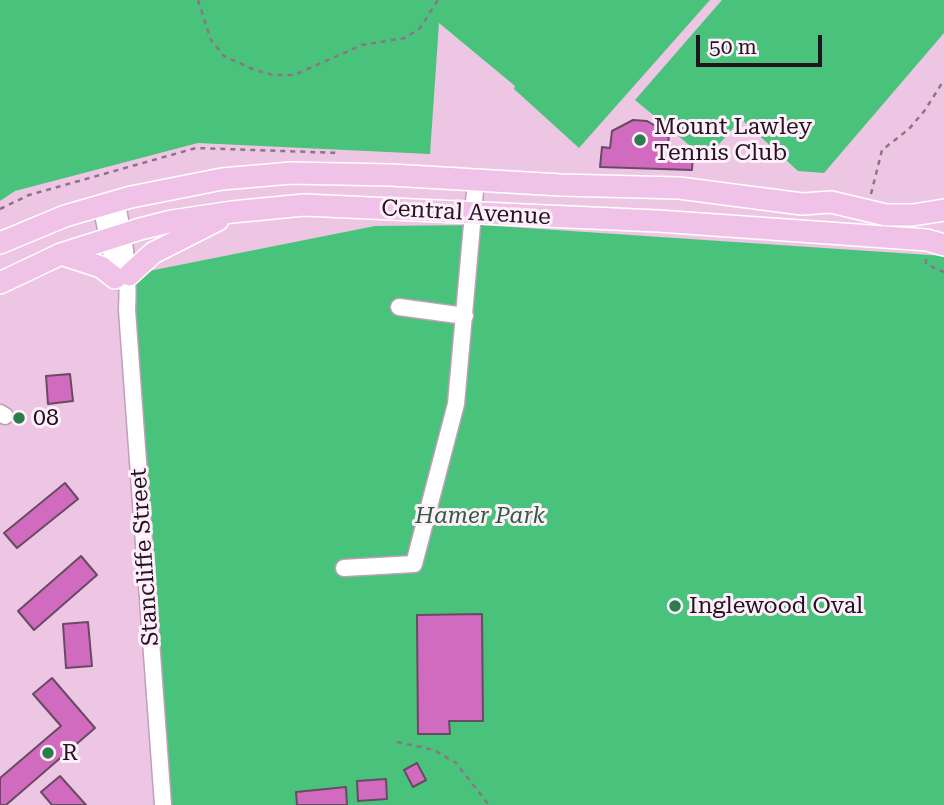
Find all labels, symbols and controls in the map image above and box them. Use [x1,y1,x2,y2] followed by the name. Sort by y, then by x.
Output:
[699,21,825,65] scale bar
[709,35,757,59] text: 50 m
[654,113,812,167] place label: Mount Lawley Tennis Club
[632,132,648,148] marker: Mount Lawley Tennis Club
[381,195,551,231] street label: Central Avenue
[33,404,59,432] place label: 08
[11,410,27,426] marker: 08
[125,467,165,647] street label: Stancliffe Street
[415,502,545,530] park label: Hamer Park
[689,592,863,620] place label: Inglewood Oval
[667,598,683,614] marker: Inglewood Oval
[62,739,78,767] place label: R
[40,745,56,761] marker: R

